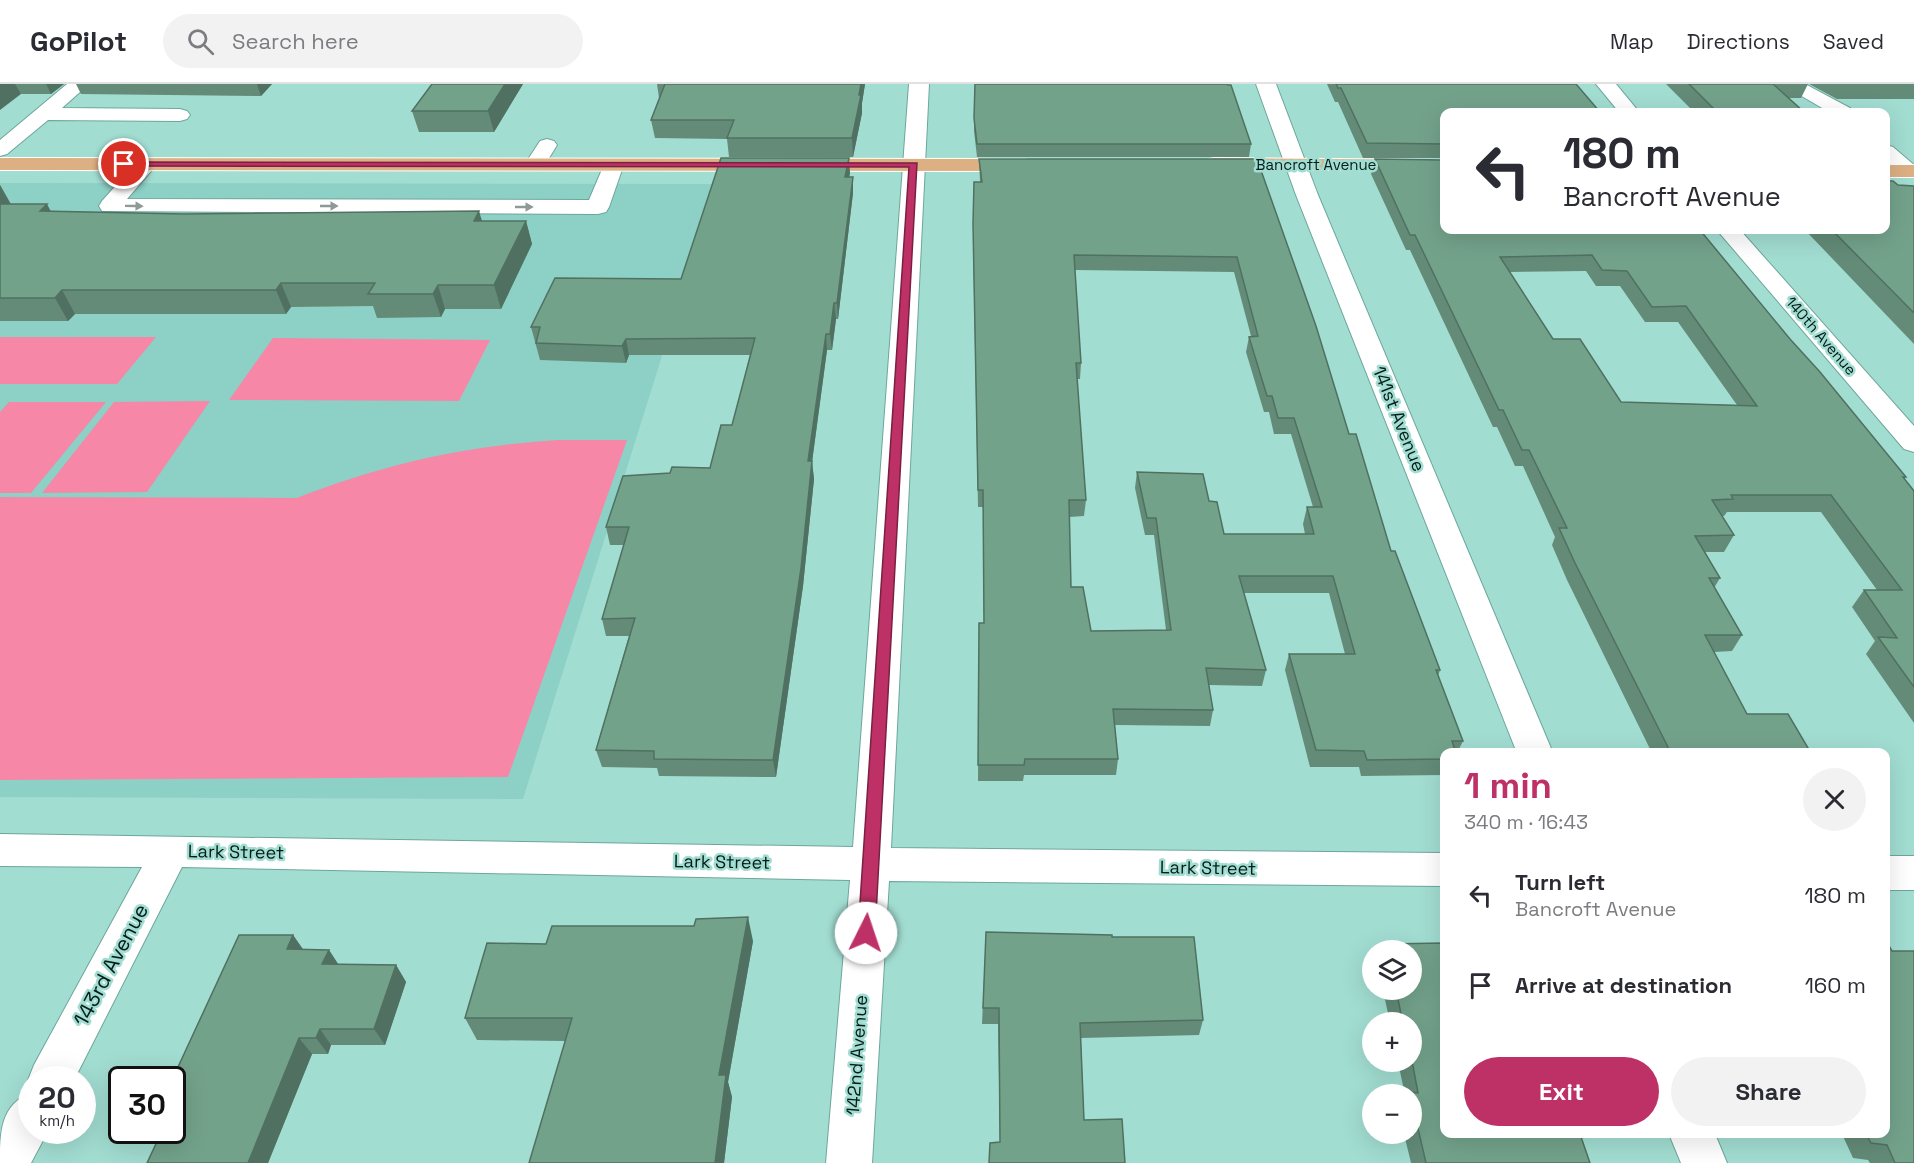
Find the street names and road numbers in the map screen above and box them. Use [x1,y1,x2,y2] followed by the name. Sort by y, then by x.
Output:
[1256,155,1377,174] street label: Bancroft Avenue
[1782,292,1861,379] street label: 140th Avenue
[1368,363,1431,475] street label: 141st Avenue
[188,839,284,864] street label: Lark Street
[674,849,770,874] street label: Lark Street
[1160,855,1256,880] street label: Lark Street
[67,899,154,1031] street label: 143rd Avenue
[841,994,872,1116] street label: 142nd Avenue

